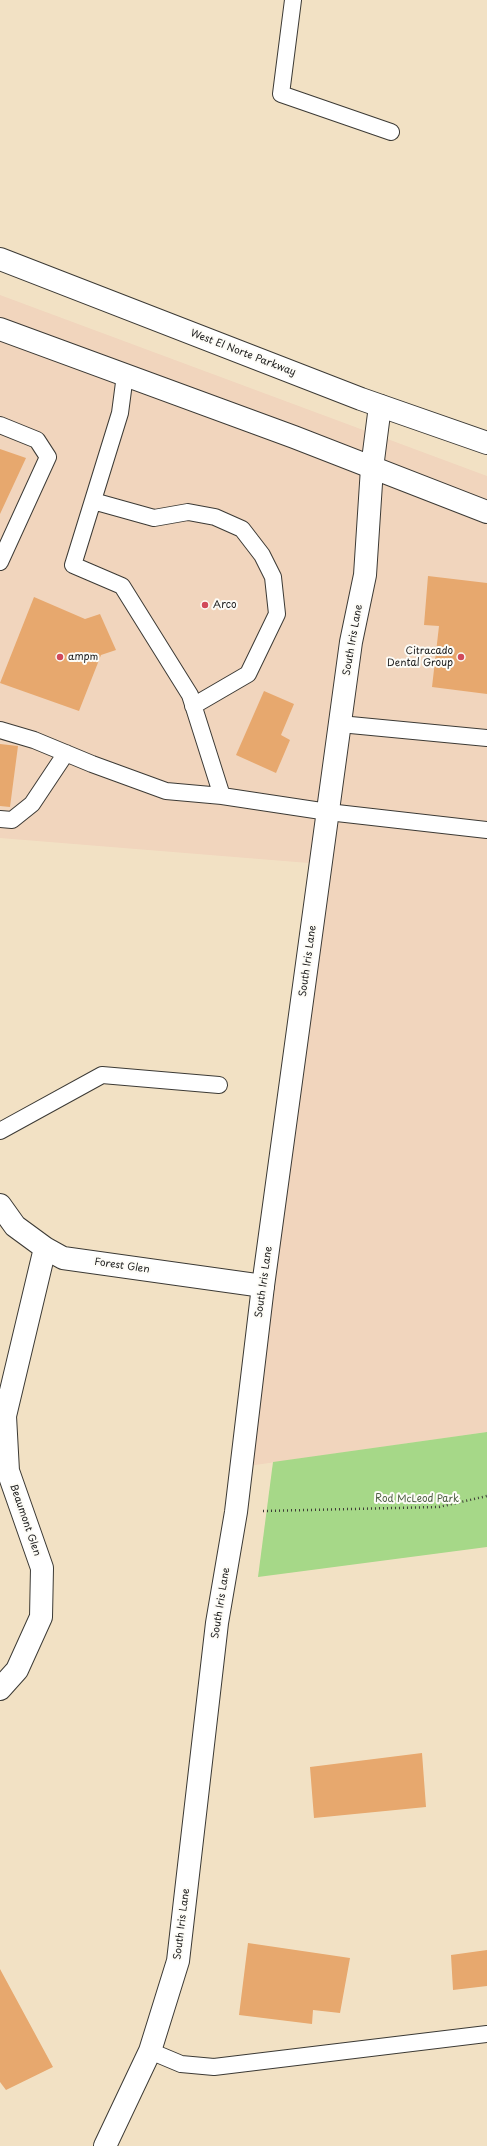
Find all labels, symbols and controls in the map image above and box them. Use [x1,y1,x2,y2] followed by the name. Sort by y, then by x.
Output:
[189,327,297,379] street label: West El Norte Parkway
[213,599,236,611] place label: Arco
[200,600,210,610] marker: Arco
[341,603,365,677] street label: South Iris Lane
[387,645,453,668] place label: Citracado Dental Group
[68,651,98,663] place label: ampm
[55,652,65,662] marker: ampm
[456,652,466,662] marker: Citracado Dental Group
[297,925,319,997] street label: South Iris Lane
[253,1246,275,1318] street label: South Iris Lane
[94,1256,150,1276] street label: Forest Glen
[7,1482,43,1558] street label: Beaumont Glen
[375,1493,459,1505] park label: Rod McLeod Park
[209,1566,233,1640] street label: South Iris Lane
[172,1888,192,1960] street label: South Iris Lane

